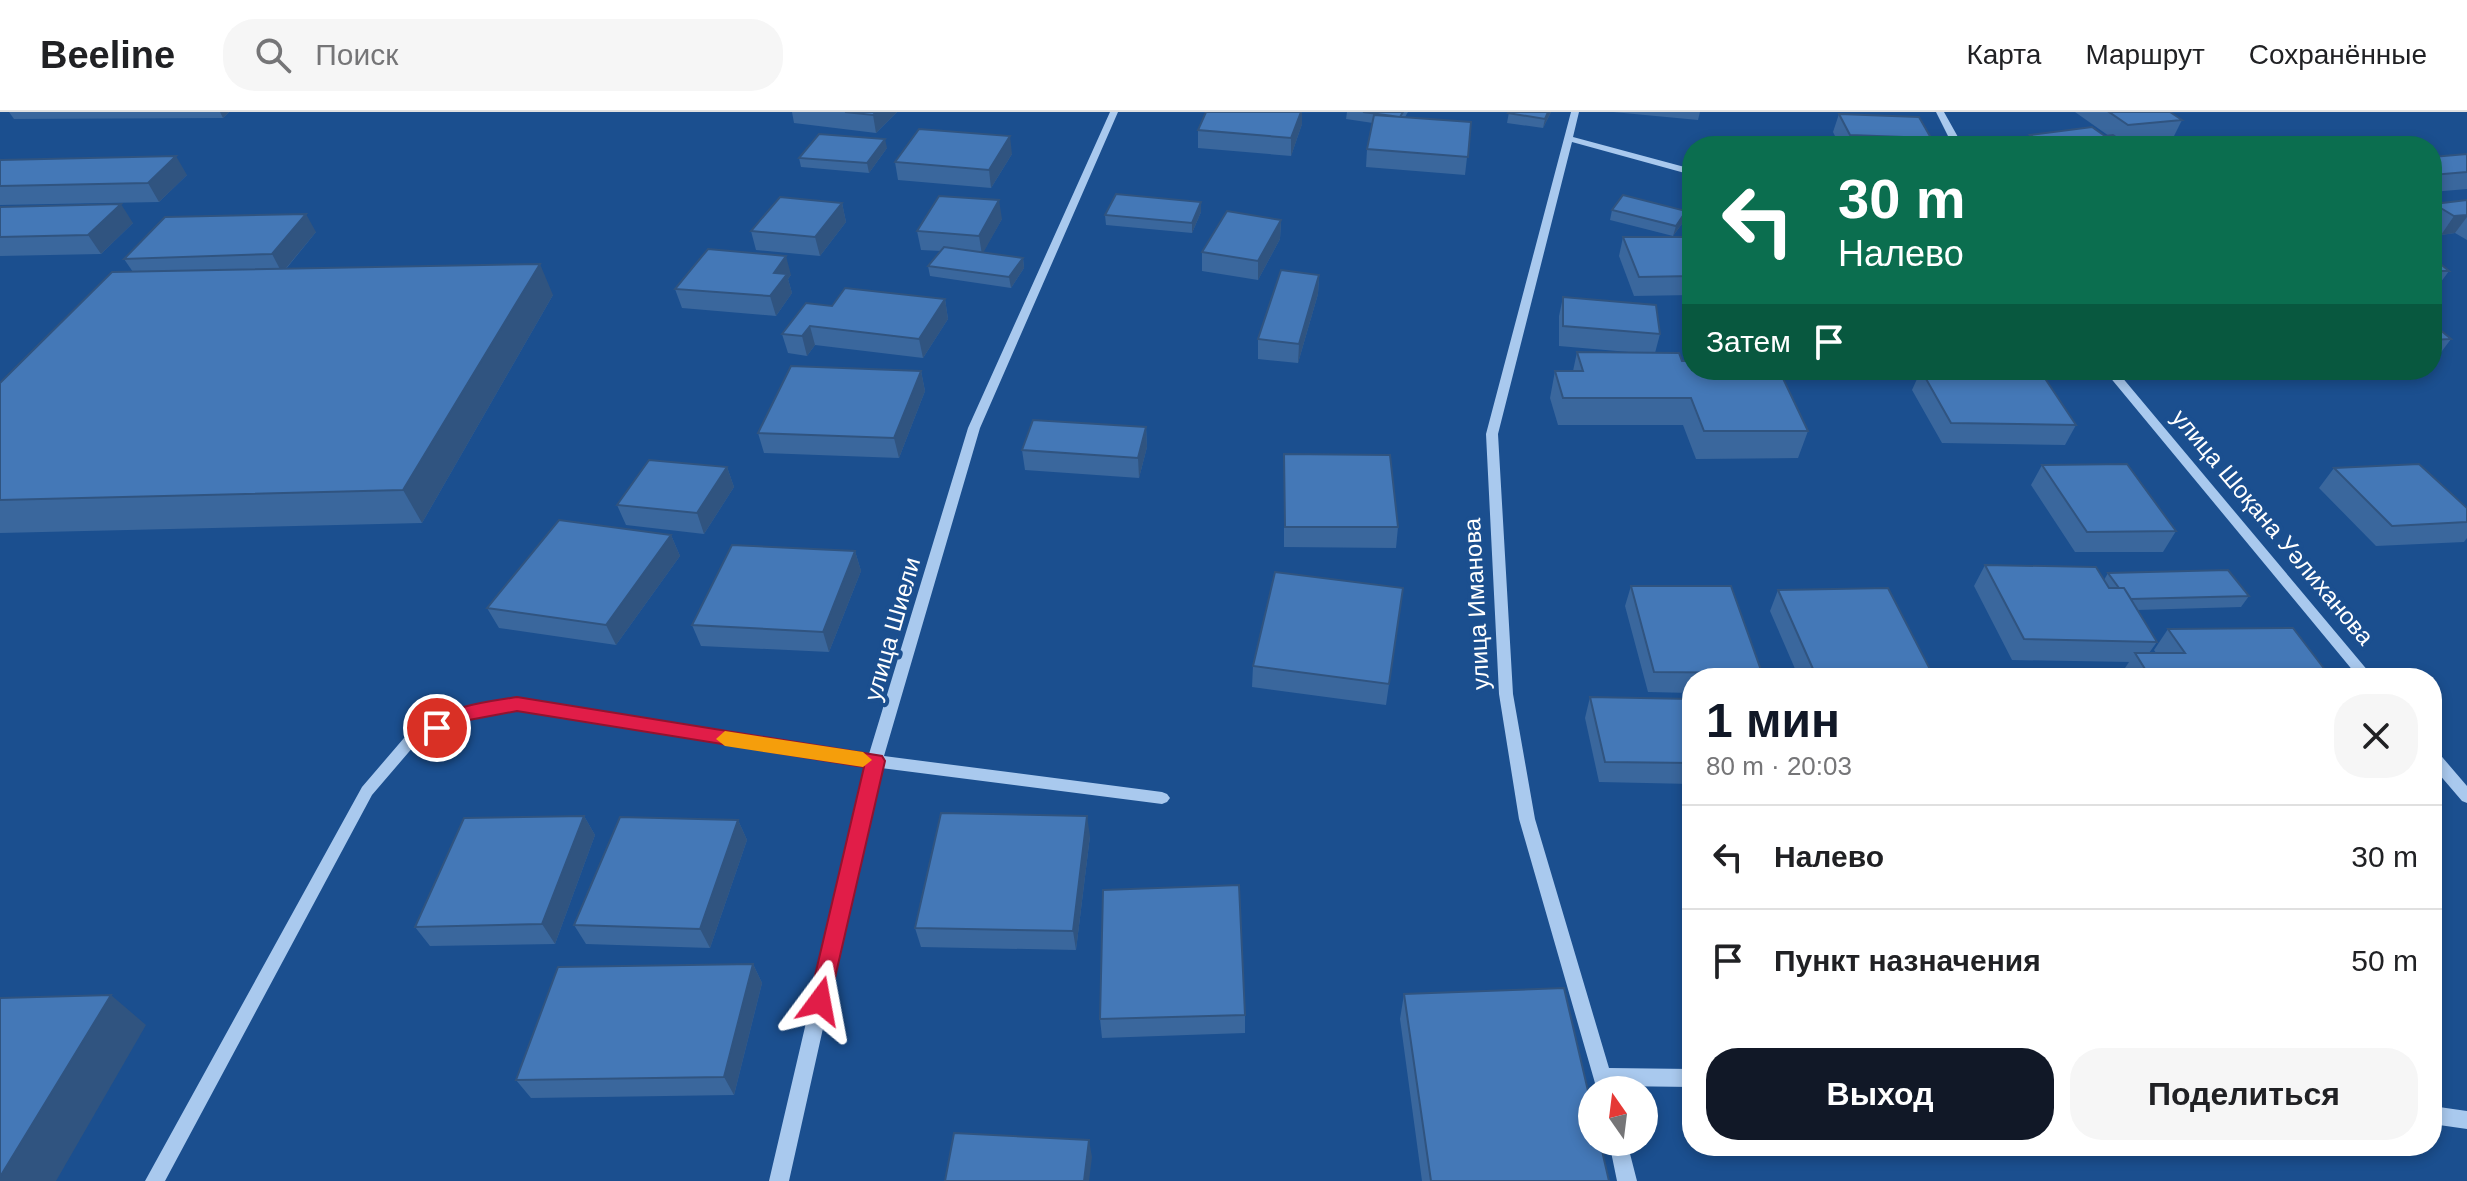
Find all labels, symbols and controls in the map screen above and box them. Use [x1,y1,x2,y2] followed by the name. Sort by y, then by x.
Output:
[223,19,783,91] search box
[251,33,295,77] icon: search
[40,34,175,76] text: Beeline
[315,38,398,71] text: Поиск
[1966,39,2041,70] text: Карта
[2085,39,2205,70] text: Маршрут
[2249,39,2427,70] text: Сохранённые
[1838,167,1966,230] text: 30 m
[1706,168,1810,272] icon: left
[1838,233,1964,274] text: Налево
[1807,320,1851,364] icon: arrive
[1706,325,1791,358] text: Затем
[2167,404,2380,651] street label: улица Шоқана Уәлиханова
[1458,517,1494,691] street label: улица Иманова
[859,554,925,704] street label: улица Шиели
[403,694,471,762] pin
[1706,694,1840,747] text: 1 мин
[2334,694,2418,778] button: close
[415,706,459,750] icon: arrive
[1706,751,1852,781] text: 80 m · 20:03
[1706,835,1750,879] icon: left
[1774,840,1884,873] text: Налево
[2351,840,2418,873] text: 30 m
[1706,939,1750,983] icon: arrive
[1774,944,2041,977] text: Пункт назначения
[2351,944,2418,977] text: 50 m
[778,959,862,1043] position arrow
[1706,1048,2054,1140] button: Выход
[2070,1048,2418,1140] button: Поделиться
[1578,1076,1658,1156] north arrow
[1578,1076,1658,1156] map controls

